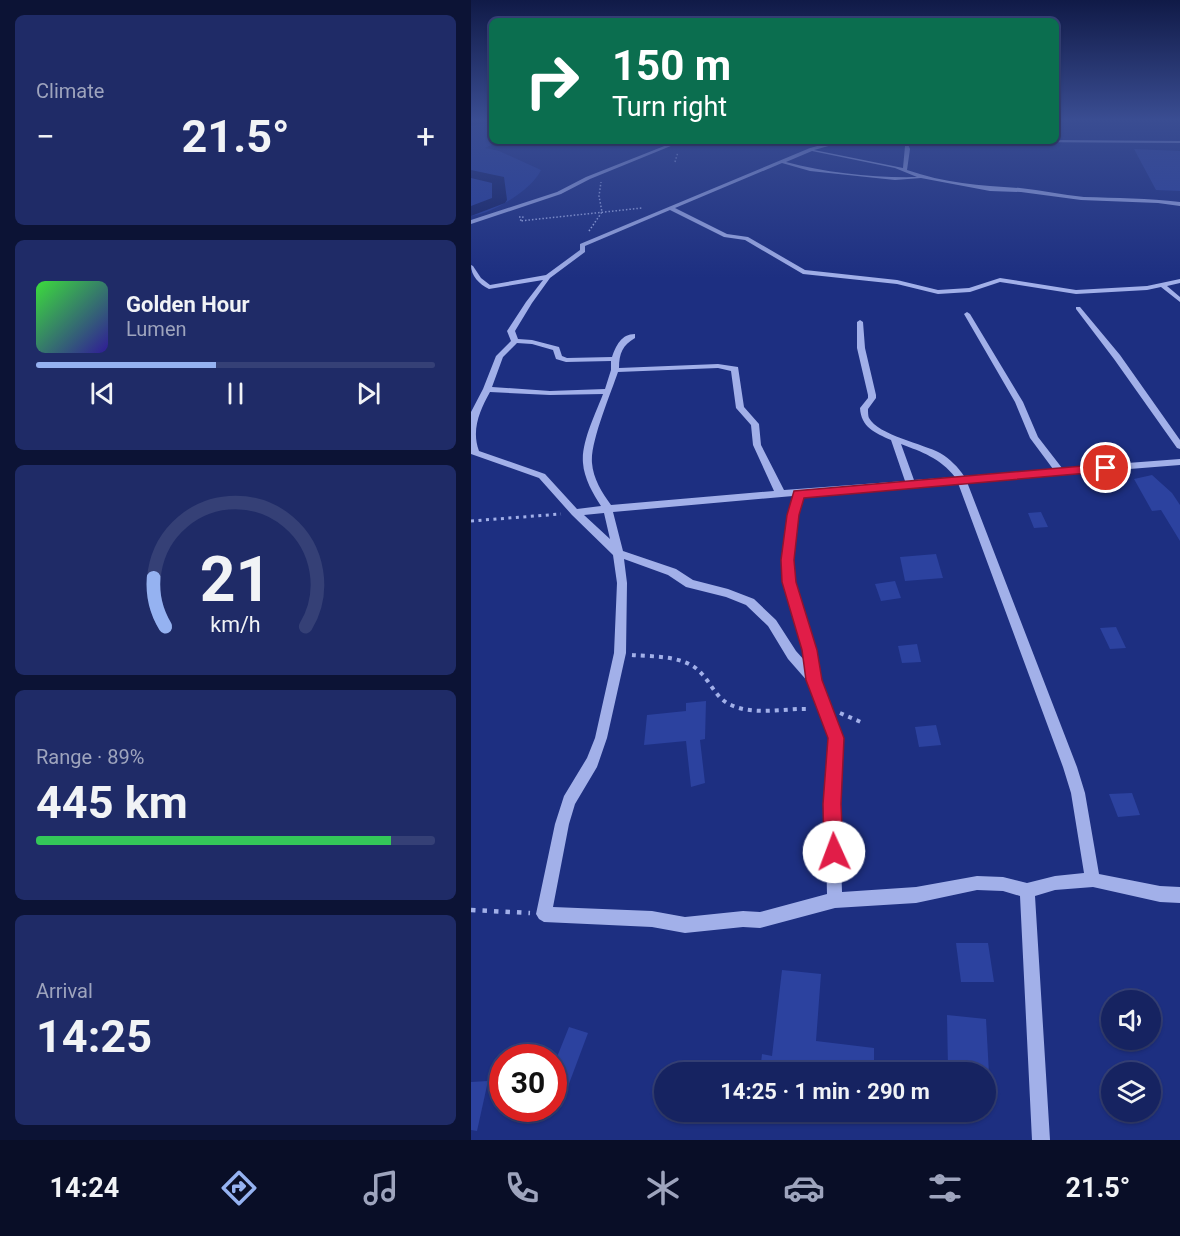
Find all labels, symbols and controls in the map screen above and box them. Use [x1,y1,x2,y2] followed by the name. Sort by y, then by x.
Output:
[612,41,731,90] text: 150 m
[513,42,591,120] icon: right
[36,79,104,103] text: Climate
[612,91,727,123] text: Turn right
[182,110,290,163] text: 21.5°
[36,117,55,156] text: −
[416,117,435,156] text: +
[126,292,250,317] text: Golden Hour
[126,317,187,341] text: Lumen
[86,377,119,410] icon: previous
[219,377,252,410] icon: pause
[352,377,385,410] icon: next
[1080,442,1131,493] pin
[1089,451,1122,484] icon: arrive
[200,543,271,616] text: 21
[210,612,261,637] text: km/h
[36,745,144,769] text: Range · 89%
[36,776,188,829] text: 445 km
[802,820,866,884] position arrow
[36,979,93,1003] text: Arrival
[1101,990,1161,1122] map controls
[1101,990,1161,1050] button: sound
[36,1010,152,1063] text: 14:25
[489,1044,567,1122] speed limit sign: 30
[1101,1062,1161,1122] button: layers
[720,1079,930,1104] text: 14:25 · 1 min · 290 m
[218,1167,260,1209] icon: directions
[360,1167,402,1209] icon: music
[501,1167,543,1209] icon: phone
[642,1167,684,1209] icon: climate
[783,1167,825,1209] icon: car
[924,1167,966,1209] icon: filters
[50,1172,119,1204] text: 14:24
[1065,1172,1130,1204] text: 21.5°

